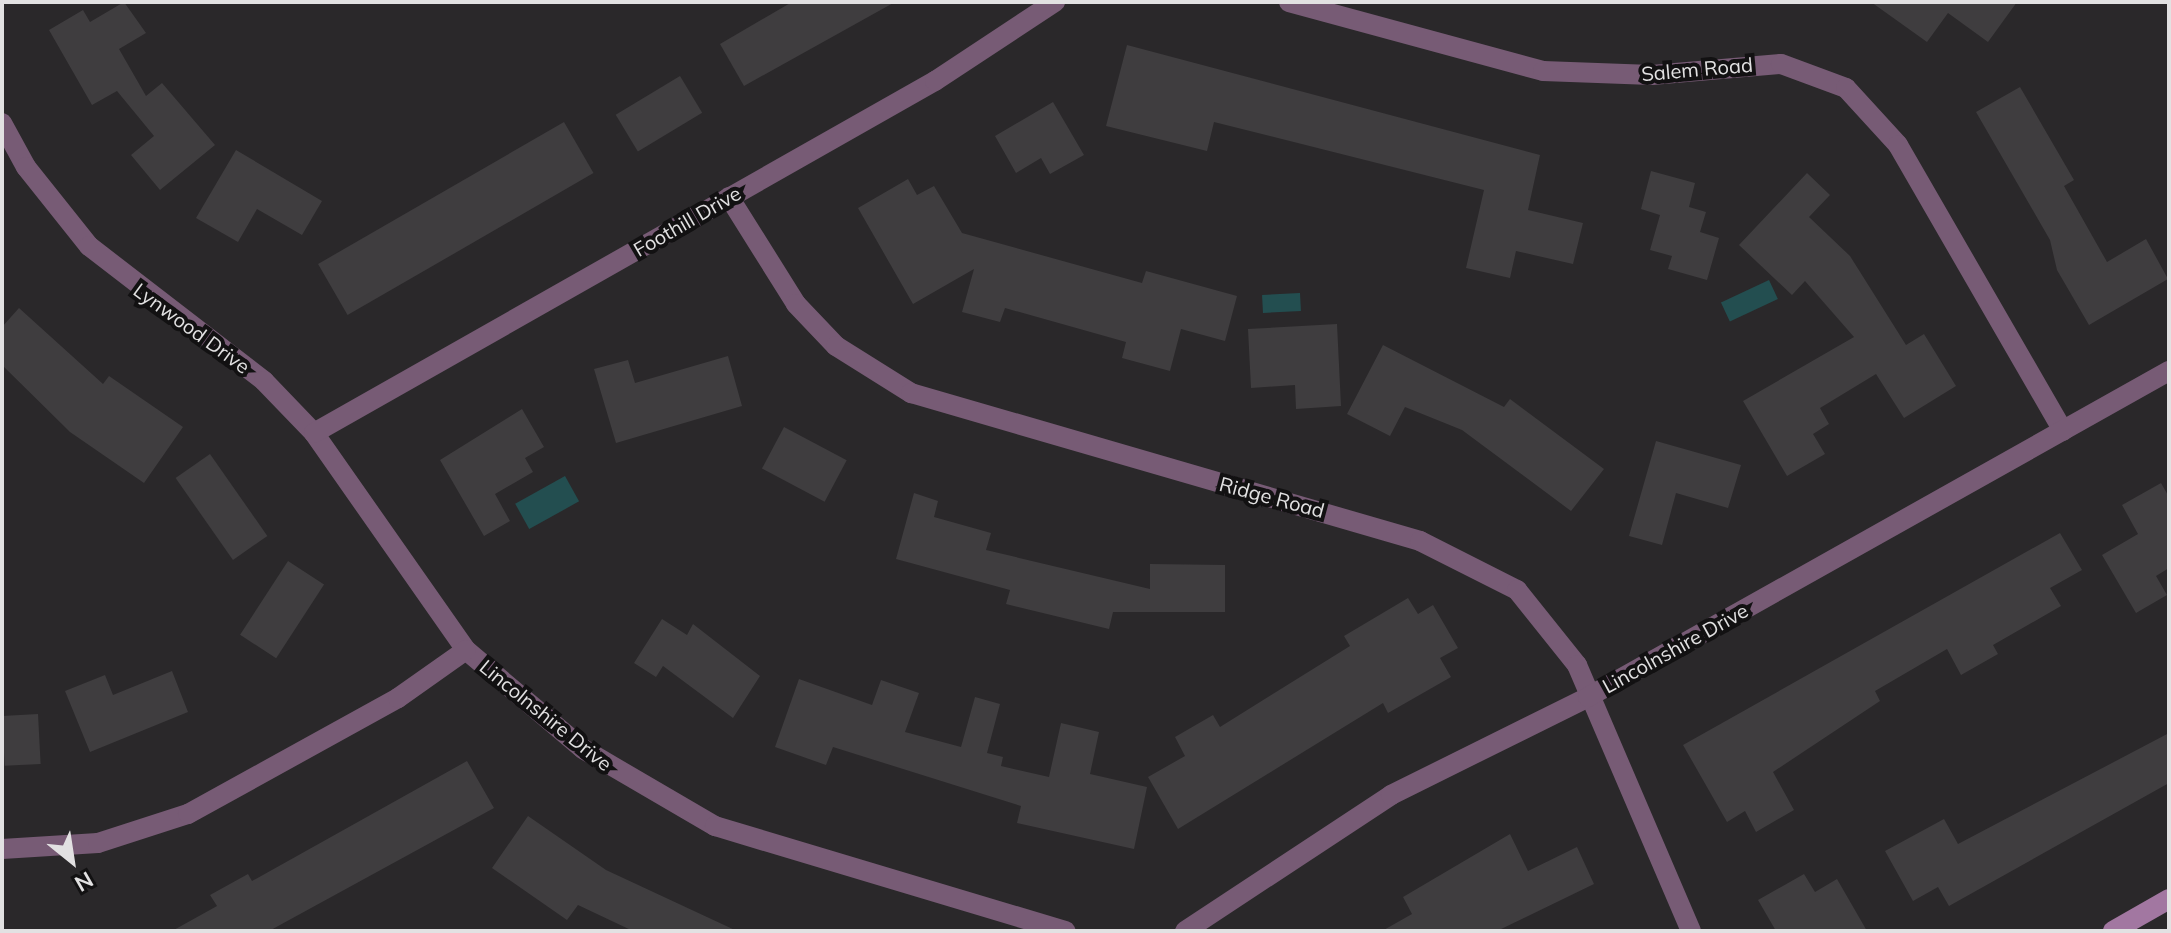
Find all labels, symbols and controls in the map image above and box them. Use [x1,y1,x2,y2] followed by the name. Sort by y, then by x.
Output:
[1640,52,1754,86] street label: Salem Road
[629,181,745,261] street label: Foothill Drive
[129,278,255,378] street label: Lynwood Drive
[1217,471,1327,523] street label: Ridge Road
[1598,598,1752,698] street label: Lincolnshire Drive
[475,654,617,776] street label: Lincolnshire Drive
[32,821,112,901] north arrow
[70,866,98,898] text: N

